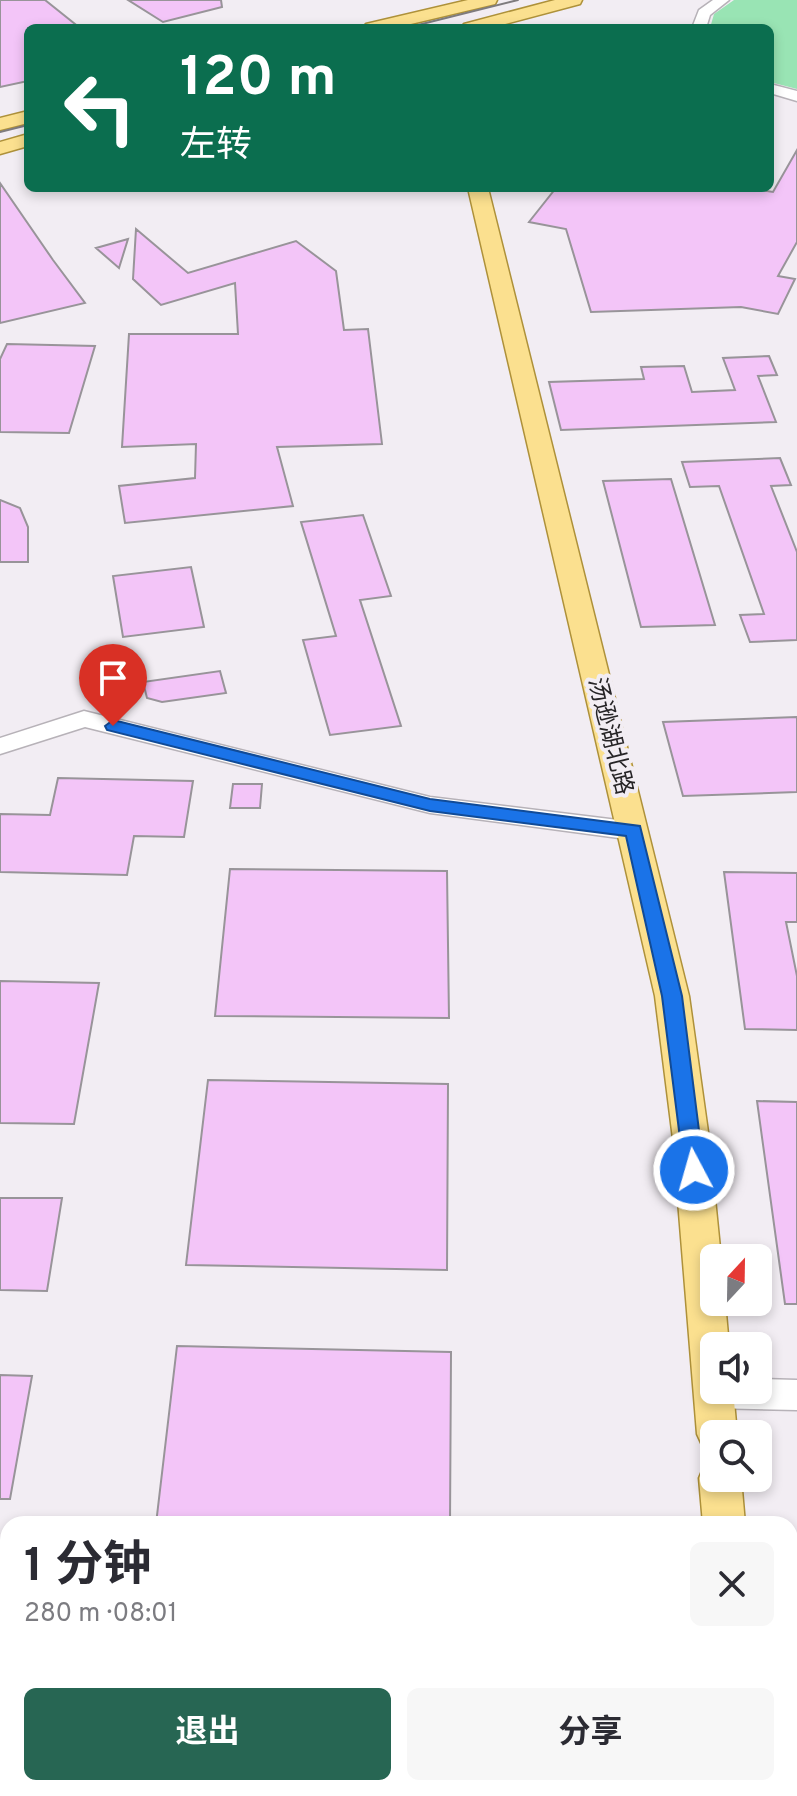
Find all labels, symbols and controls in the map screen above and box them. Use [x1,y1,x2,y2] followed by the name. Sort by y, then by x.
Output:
[180,45,337,115] text: 120 m
[48,56,152,160] icon: left
[180,124,252,170] text: 左转
[79,644,147,726] pin
[91,656,135,700] icon: arrive
[580,675,638,798] street label: 汤逊湖北路
[652,1128,736,1212] position arrow
[700,1244,772,1316] north arrow
[700,1244,772,1492] map controls
[700,1332,772,1404] button: sound
[700,1420,772,1492] button: search
[24,1538,151,1598] text: 1 分钟
[690,1542,774,1626] button: close
[24,1598,177,1631] text: 280 m · 08:01
[24,1688,391,1780] button: 退出
[407,1688,774,1780] button: 分享

